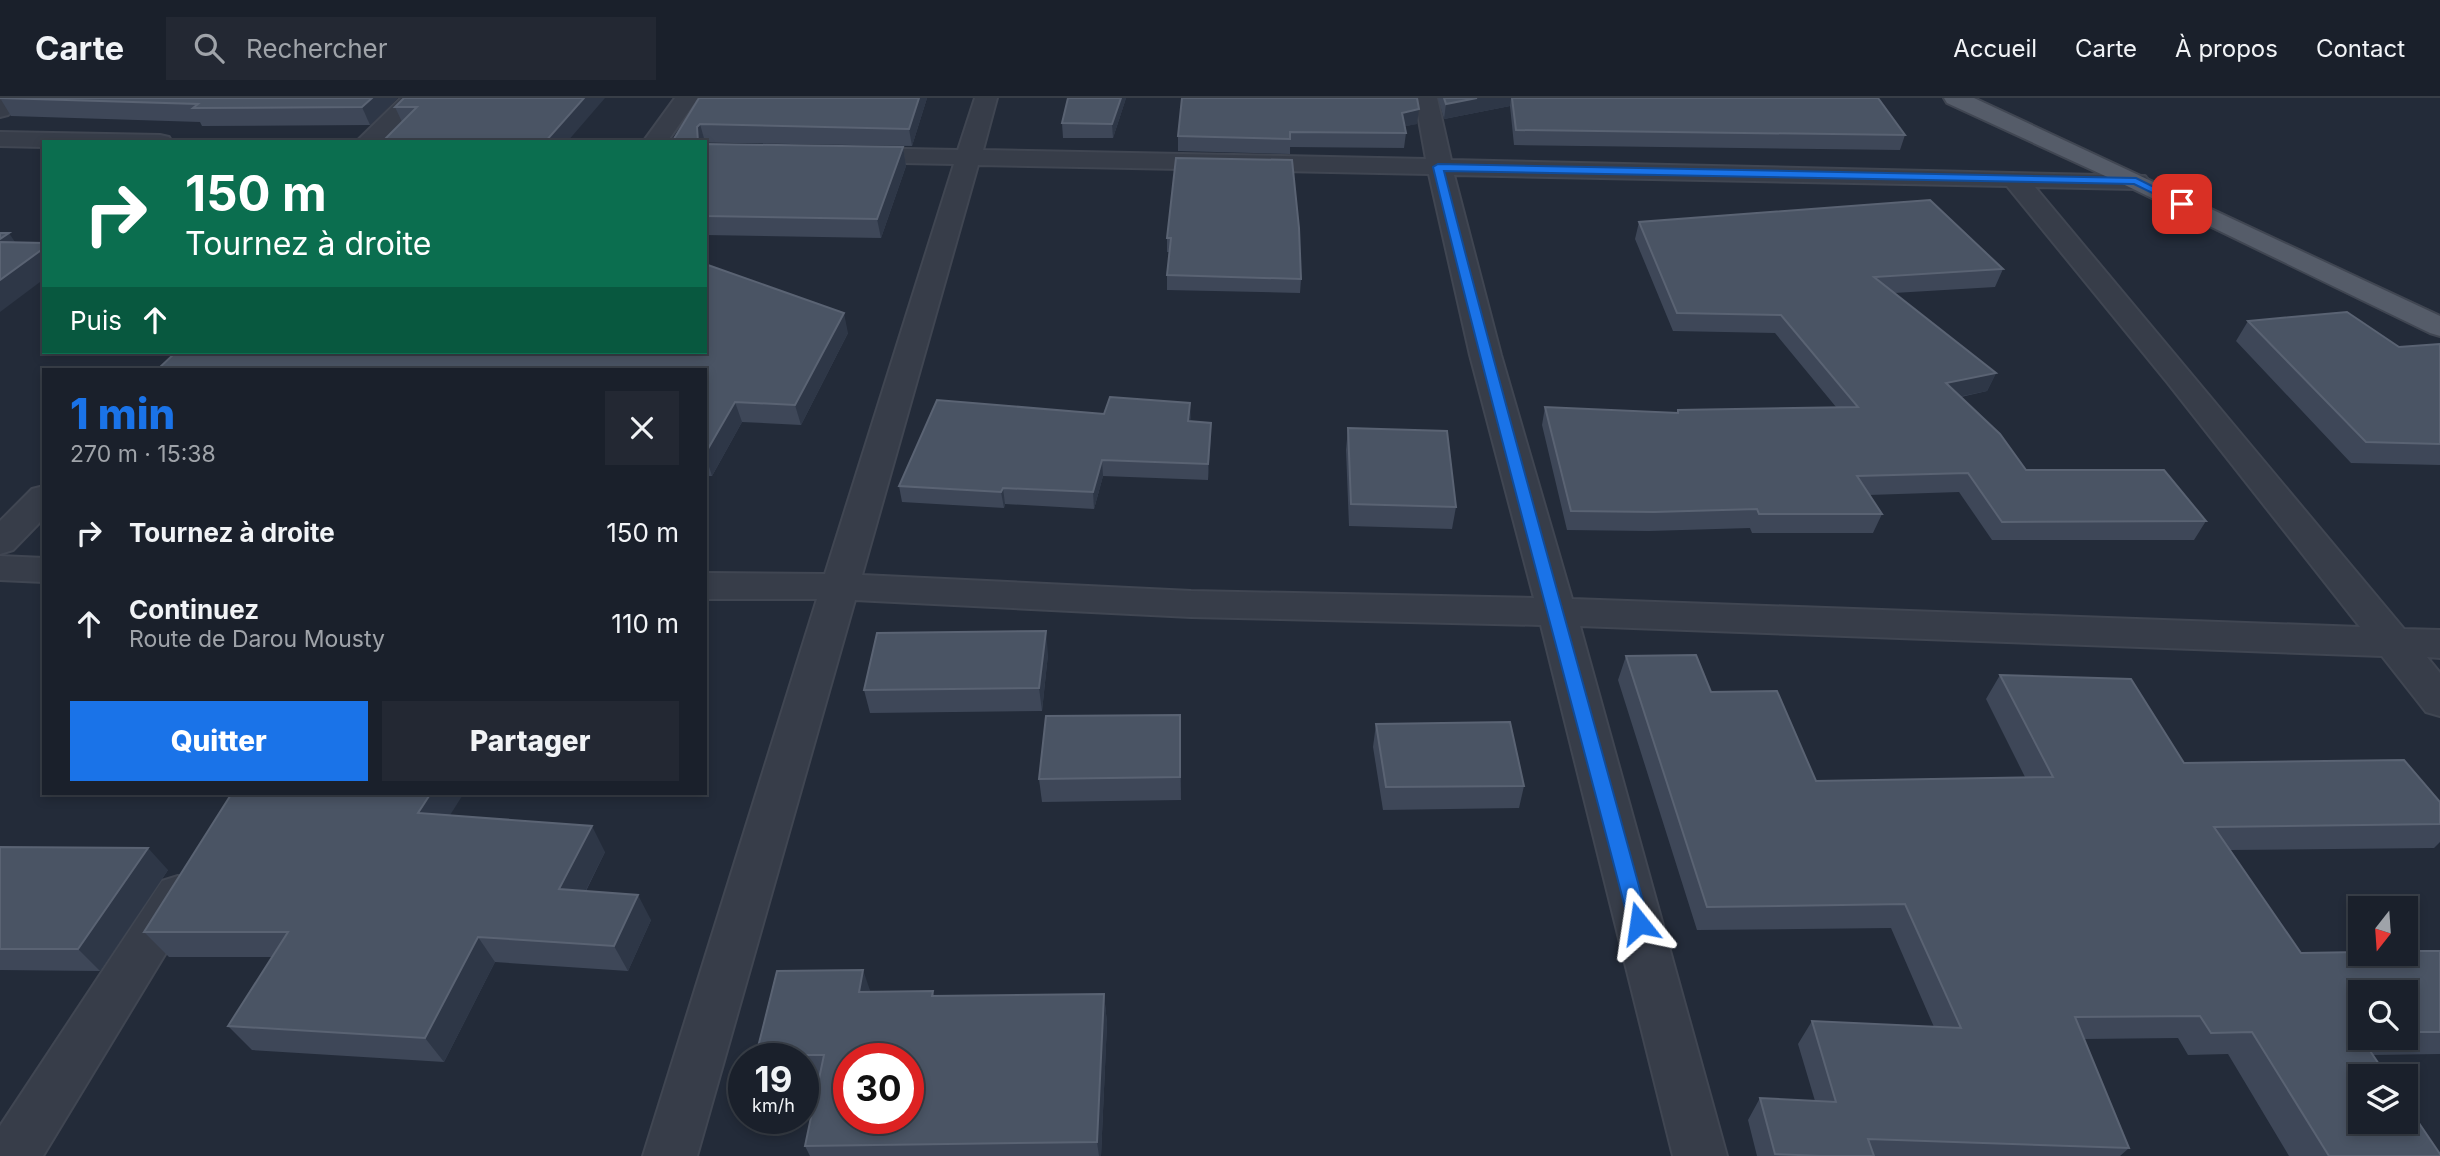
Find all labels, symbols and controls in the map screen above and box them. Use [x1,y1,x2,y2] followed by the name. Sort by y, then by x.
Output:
[166,17,656,80] search box
[35,28,124,68] text: Carte
[190,29,228,67] icon: search
[246,33,388,64] text: Rechercher
[1953,34,2037,63] text: Accueil
[2075,34,2137,63] text: Carte
[2175,34,2278,63] text: À propos
[2316,34,2405,63] text: Contact
[185,164,327,223] text: 150 m
[70,168,161,259] icon: right
[2152,174,2212,234] pin
[2163,185,2201,223] icon: arrive
[185,224,431,263] text: Tournez à droite
[136,301,174,339] icon: ahead
[70,305,122,336] text: Puis
[70,388,175,439] text: 1 min
[605,391,679,465] button: close
[70,440,216,468] text: 270 m · 15:38
[70,514,108,552] icon: right
[129,517,335,548] text: Tournez à droite
[606,517,679,548] text: 150 m
[129,594,259,625] text: Continuez
[70,605,108,643] icon: ahead
[611,608,679,639] text: 110 m
[129,625,385,653] text: Route de Darou Mousty
[70,701,368,781] button: Quitter
[382,701,679,781] button: Partager
[1602,886,1676,960] position arrow
[2348,896,2418,966] north arrow
[2348,896,2418,1134] map controls
[2348,980,2418,1050] button: search
[833,1043,924,1134] speed limit sign: 30
[755,1058,792,1100] text: 19
[2348,1064,2418,1134] button: layers
[752,1095,795,1116] text: km/h

